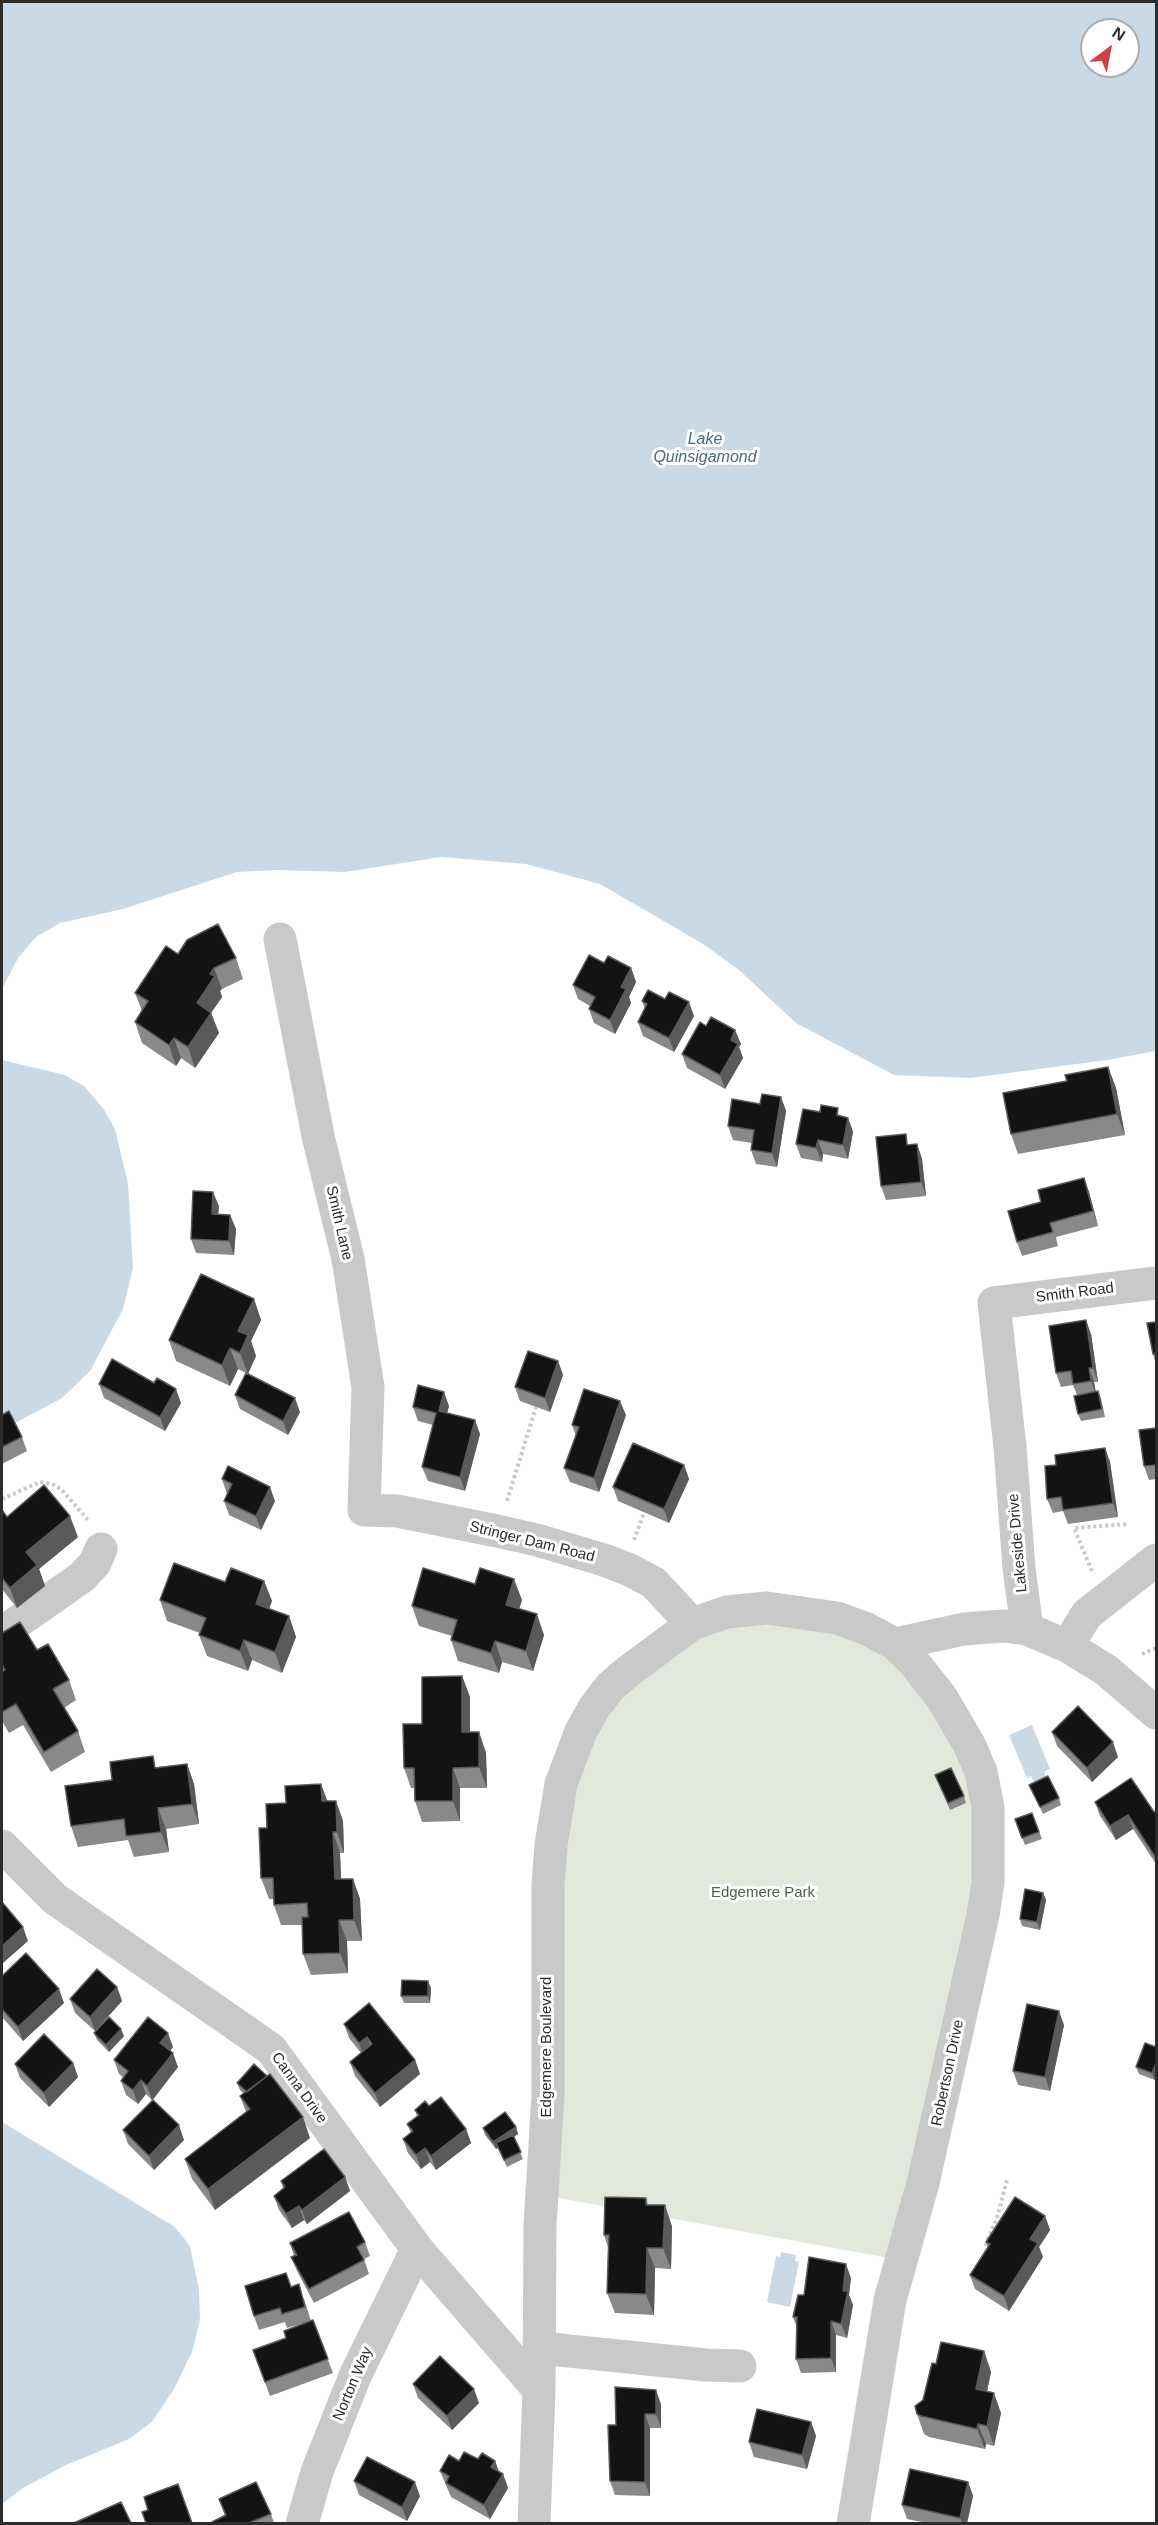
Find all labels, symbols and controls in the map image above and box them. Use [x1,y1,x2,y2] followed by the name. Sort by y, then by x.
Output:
[1080,18,1140,78] north arrow
[1109,24,1128,44] text: N
[653,430,757,468] water label: Lake Quinsigamond
[322,1184,356,1262] street label: Smith Lane
[1035,1279,1115,1307] street label: Smith Road
[1005,1493,1031,1593] street label: Lakeside Drive
[468,1518,596,1566] street label: Stringer Dam Road
[711,1884,815,1902] park label: Edgemere Park
[538,1977,556,2117] street label: Edgemere Boulevard
[928,2018,968,2128] street label: Robertson Drive
[267,2049,331,2127] street label: Canna Drive
[329,2344,377,2424] street label: Norton Way

